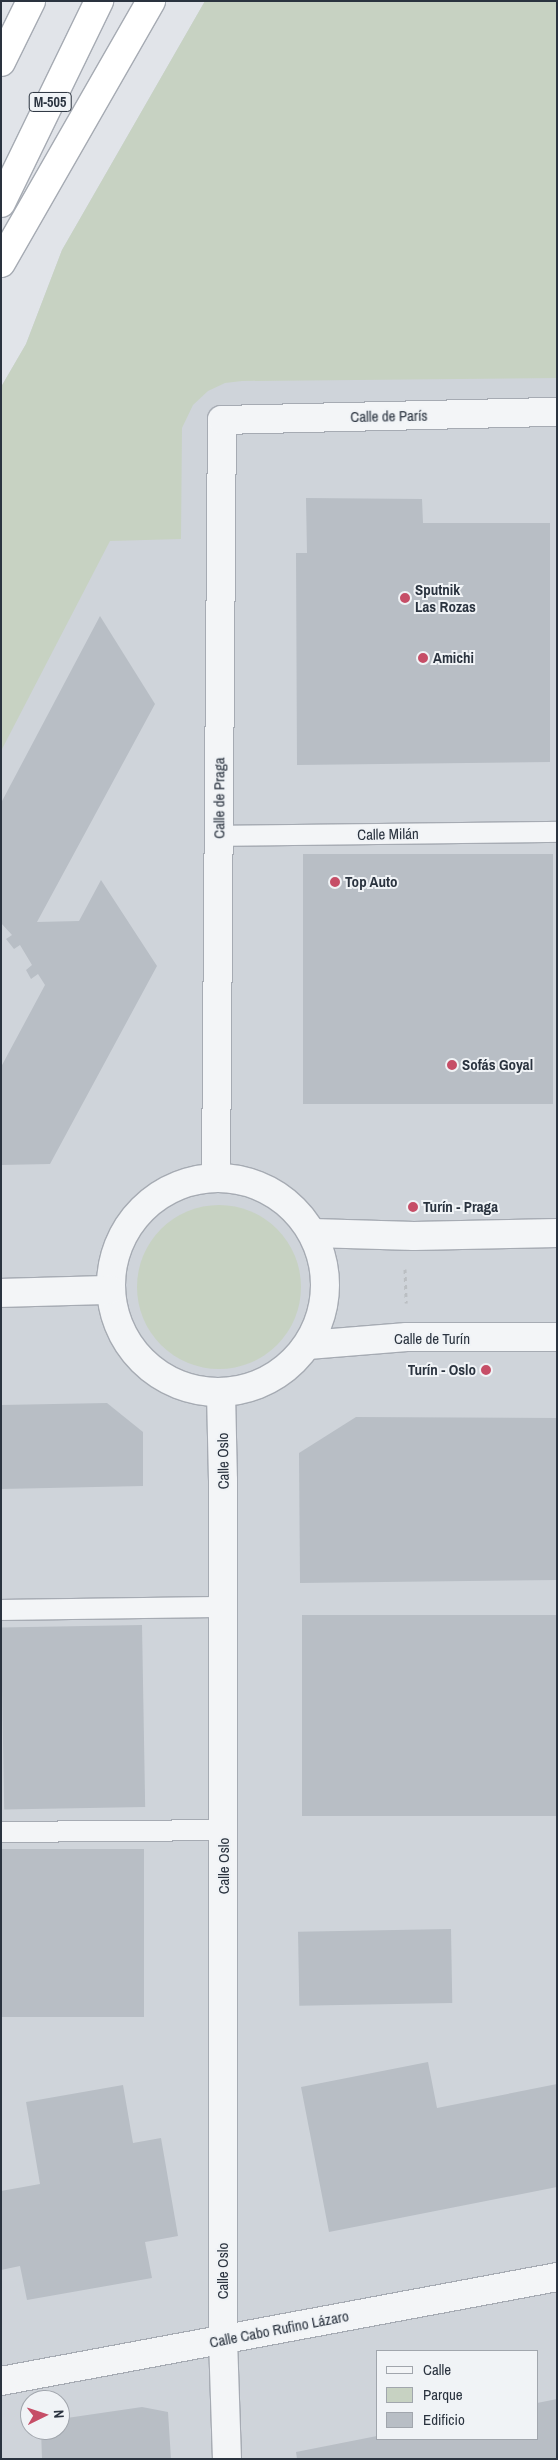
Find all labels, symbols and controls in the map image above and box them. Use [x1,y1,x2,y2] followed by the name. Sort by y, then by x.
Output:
[28,90,72,114] road number: M-505
[350,406,428,426] street label: Calle de París
[415,580,476,615] place label: Sputnik Las Rozas
[399,592,411,604] marker: Sputnik Las Rozas
[433,649,474,667] place label: Amichi
[417,652,429,664] marker: Amichi
[210,757,228,839] street label: Calle de Praga
[357,824,419,844] street label: Calle Milán
[345,873,398,891] place label: Top Auto
[329,876,341,888] marker: Top Auto
[462,1056,533,1074] place label: Sofás Goyal
[446,1059,458,1071] marker: Sofás Goyal
[423,1198,498,1216] place label: Turín - Praga
[407,1201,419,1213] marker: Turín - Praga
[394,1330,470,1348] street label: Calle de Turín
[408,1361,476,1379] place label: Turín - Oslo
[480,1364,492,1376] marker: Turín - Oslo
[214,1432,232,1490] street label: Calle Oslo
[215,1838,233,1894] street label: Calle Oslo
[214,2243,232,2299] street label: Calle Oslo
[208,2307,350,2351] street label: Calle Cabo Rufino Lázaro
[376,2350,538,2440] legend
[423,2359,451,2380] text: Calle
[423,2384,463,2405] text: Parque
[20,2390,70,2440] north arrow
[50,2409,68,2419] text: N
[423,2409,465,2430] text: Edificio

